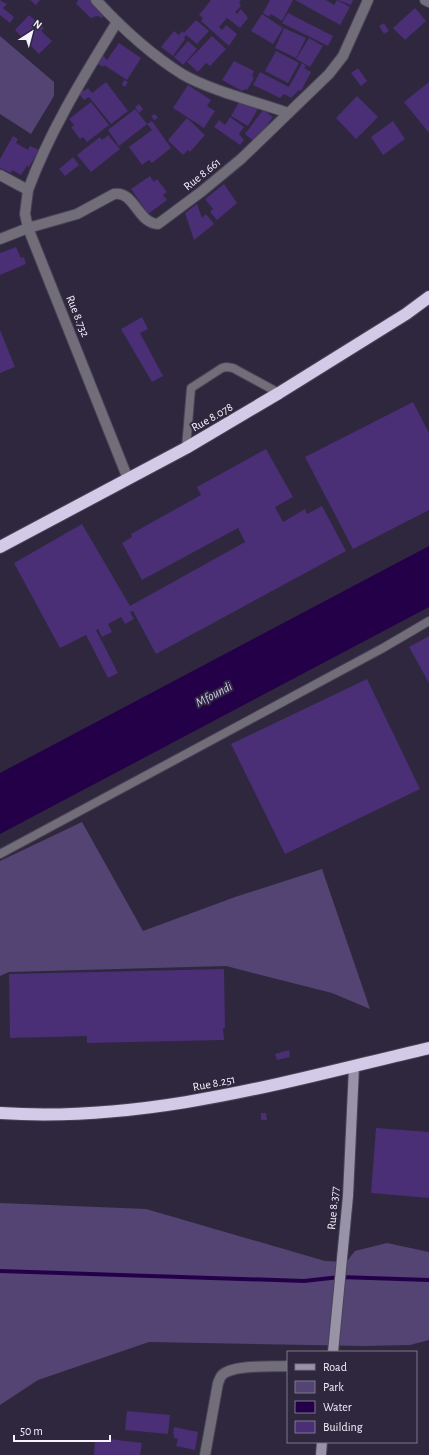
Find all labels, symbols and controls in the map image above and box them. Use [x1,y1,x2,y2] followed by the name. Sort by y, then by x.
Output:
[12,12,52,52] north arrow
[31,18,44,31] text: N
[181,156,223,192] street label: Rue 8.661
[64,293,92,339] street label: Rue 8.732
[189,400,235,434] street label: Rue 8.078
[194,680,235,710] water label: Mfoundi
[192,1073,236,1093] street label: Rue 8.251
[325,1186,341,1230] street label: Rue 8.377
[287,1351,417,1443] legend
[323,1361,347,1373] text: Road
[323,1381,344,1393] text: Park
[323,1401,352,1413] text: Water
[14,1417,110,1443] scale bar
[323,1421,363,1433] text: Building
[20,1425,43,1437] text: 50 m

